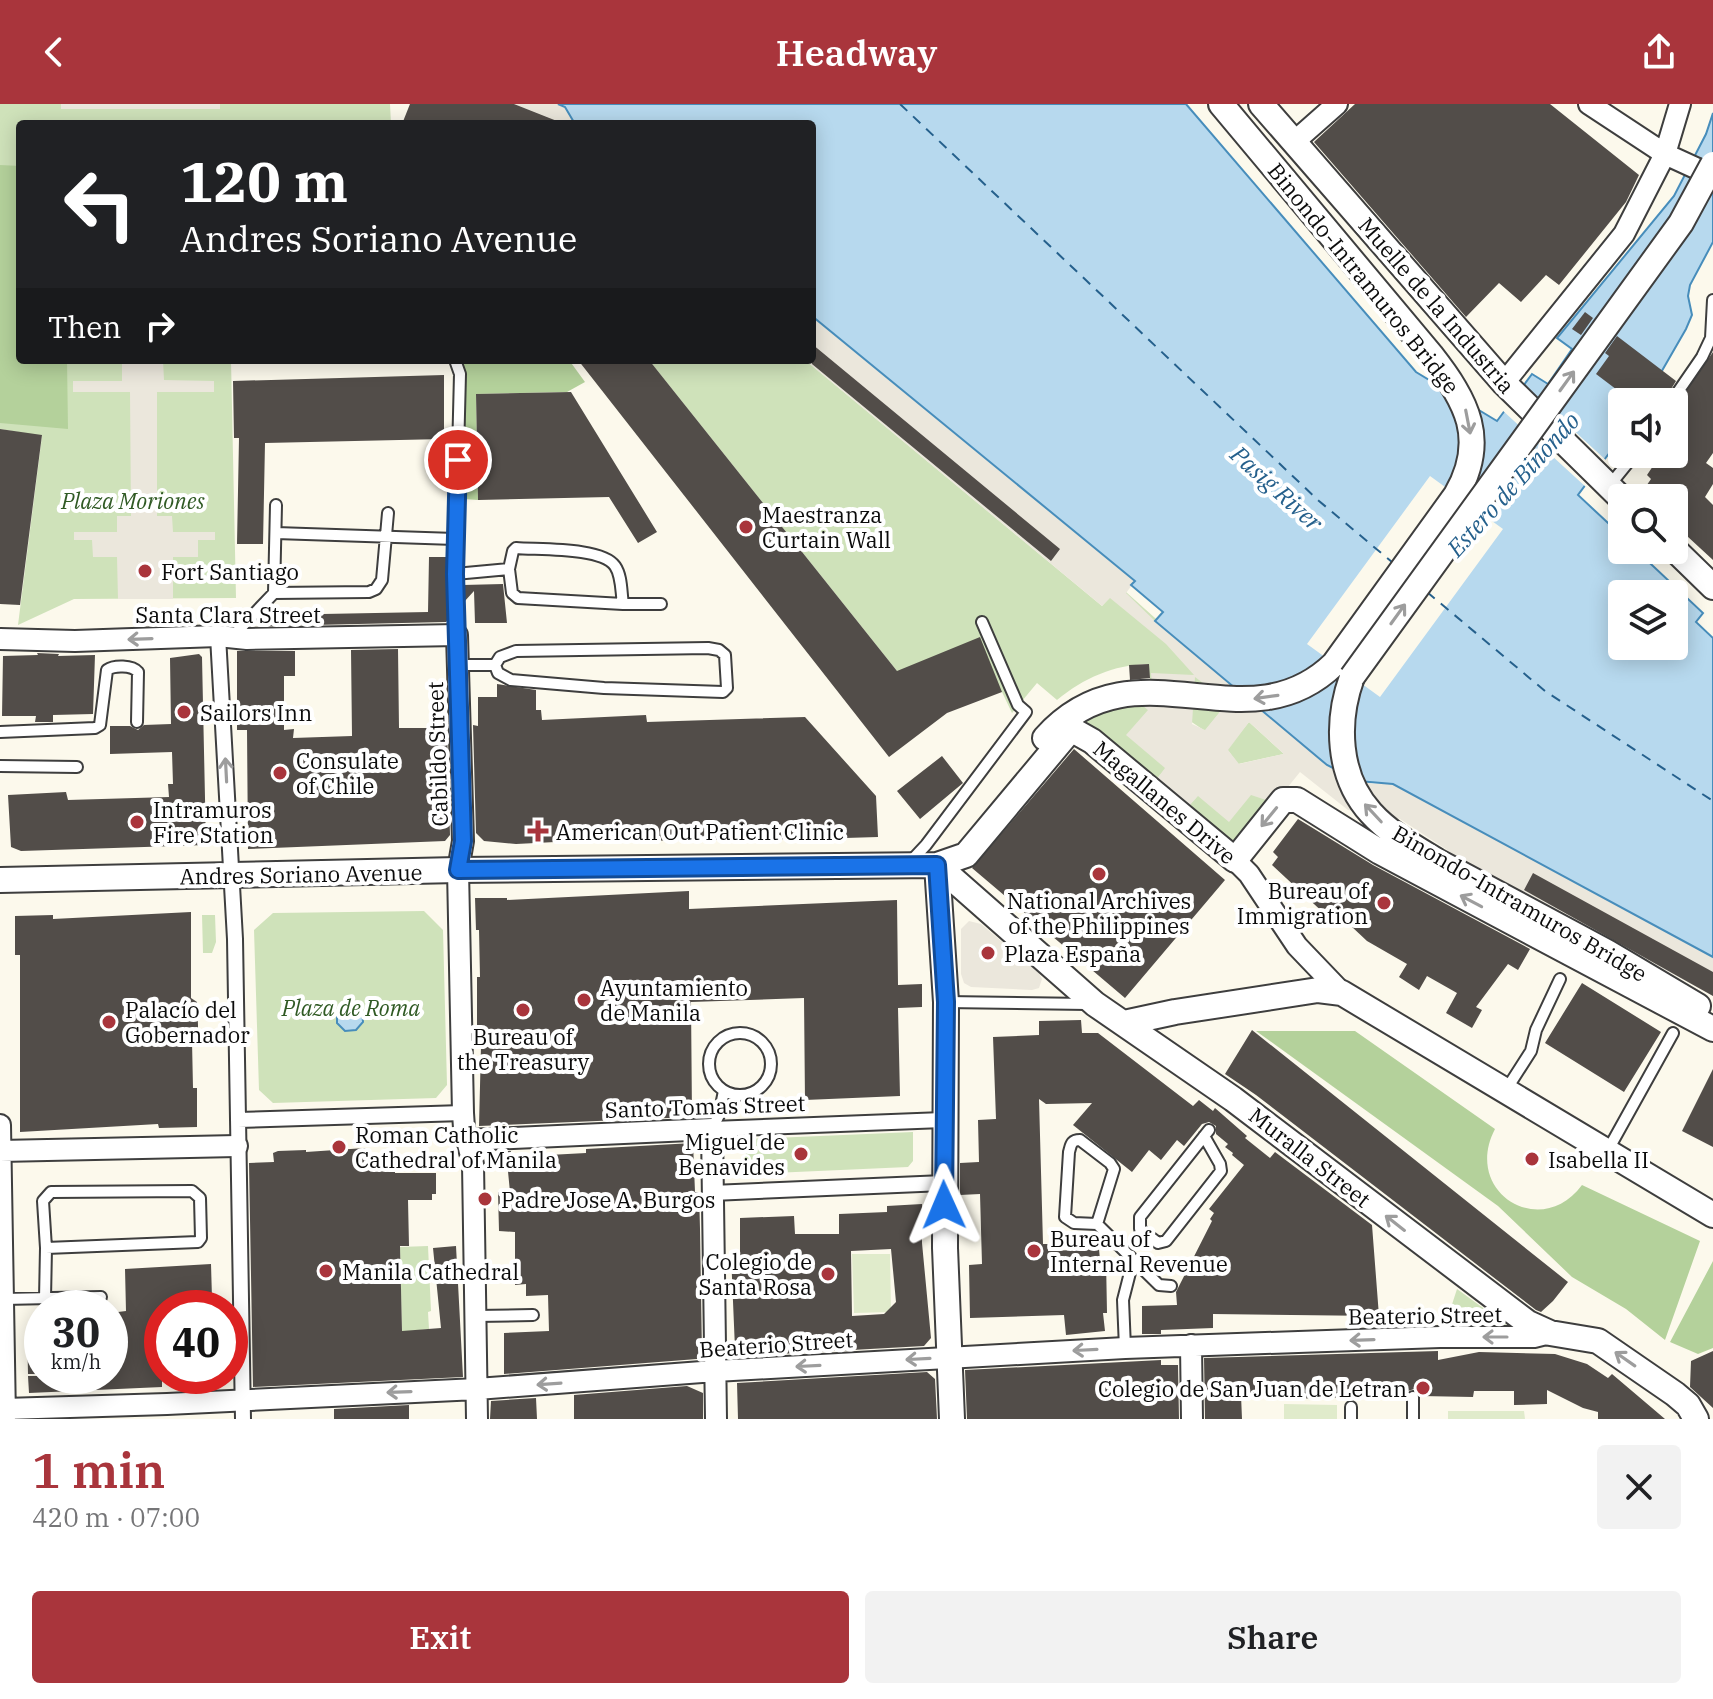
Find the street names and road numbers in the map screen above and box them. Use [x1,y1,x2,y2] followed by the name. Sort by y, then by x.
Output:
[1262,156,1466,400] street label: Binondo-Intramuros Bridge
[1352,211,1522,399] street label: Muelle de la Industria
[135,600,321,629] street label: Santa Clara Street
[420,681,454,827] street label: Cabildo Street
[1088,734,1242,870] street label: Magallanes Drive
[1387,818,1653,988] street label: Binondo-Intramuros Bridge
[179,857,423,891] street label: Andres Soriano Avenue
[604,1088,806,1124] street label: Santo Tomas Street
[1243,1100,1377,1214] street label: Muralla Street
[1348,1299,1503,1331] street label: Beaterio Street
[698,1324,854,1364] street label: Beaterio Street

